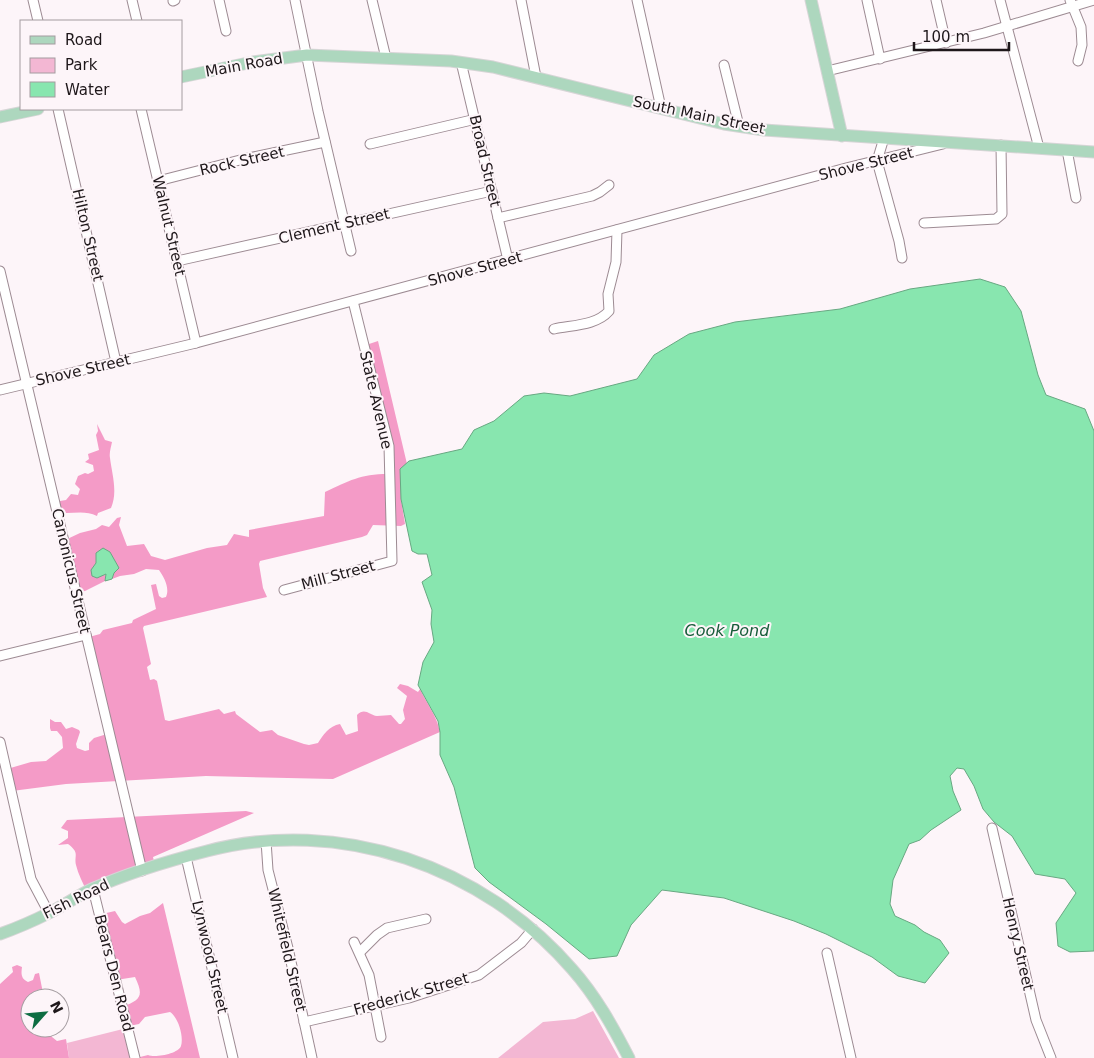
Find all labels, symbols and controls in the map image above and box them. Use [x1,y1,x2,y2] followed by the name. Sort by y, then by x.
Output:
[20,20,182,110] legend
[914,20,1009,52] scale bar
[922,28,970,46] text: 100 m
[65,31,103,49] text: Road
[204,49,284,81] street label: Main Road
[65,56,98,74] text: Park
[65,81,110,99] text: Water
[631,92,767,138] street label: South Main Street
[466,113,504,209] street label: Broad Street
[198,143,286,179] street label: Rock Street
[817,144,915,184] street label: Shove Street
[149,174,189,278] street label: Walnut Street
[69,187,107,283] street label: Hilton Street
[277,204,391,248] street label: Clement Street
[426,248,524,290] street label: Shove Street
[356,349,396,451] street label: State Avenue
[34,350,132,390] street label: Shove Street
[48,507,94,635] street label: Canonicus Street
[299,556,377,594] street label: Mill Street
[685,621,770,640] water label: Cook Pond
[40,875,112,923] street label: Fish Road
[264,886,310,1014] street label: Whitefield Street
[998,895,1038,993] street label: Henry Street
[188,899,232,1016] street label: Lynwood Street
[91,913,137,1033] street label: Bears Den Road
[351,969,471,1019] street label: Frederick Street
[20,988,70,1038] north arrow
[47,998,66,1016] text: N

